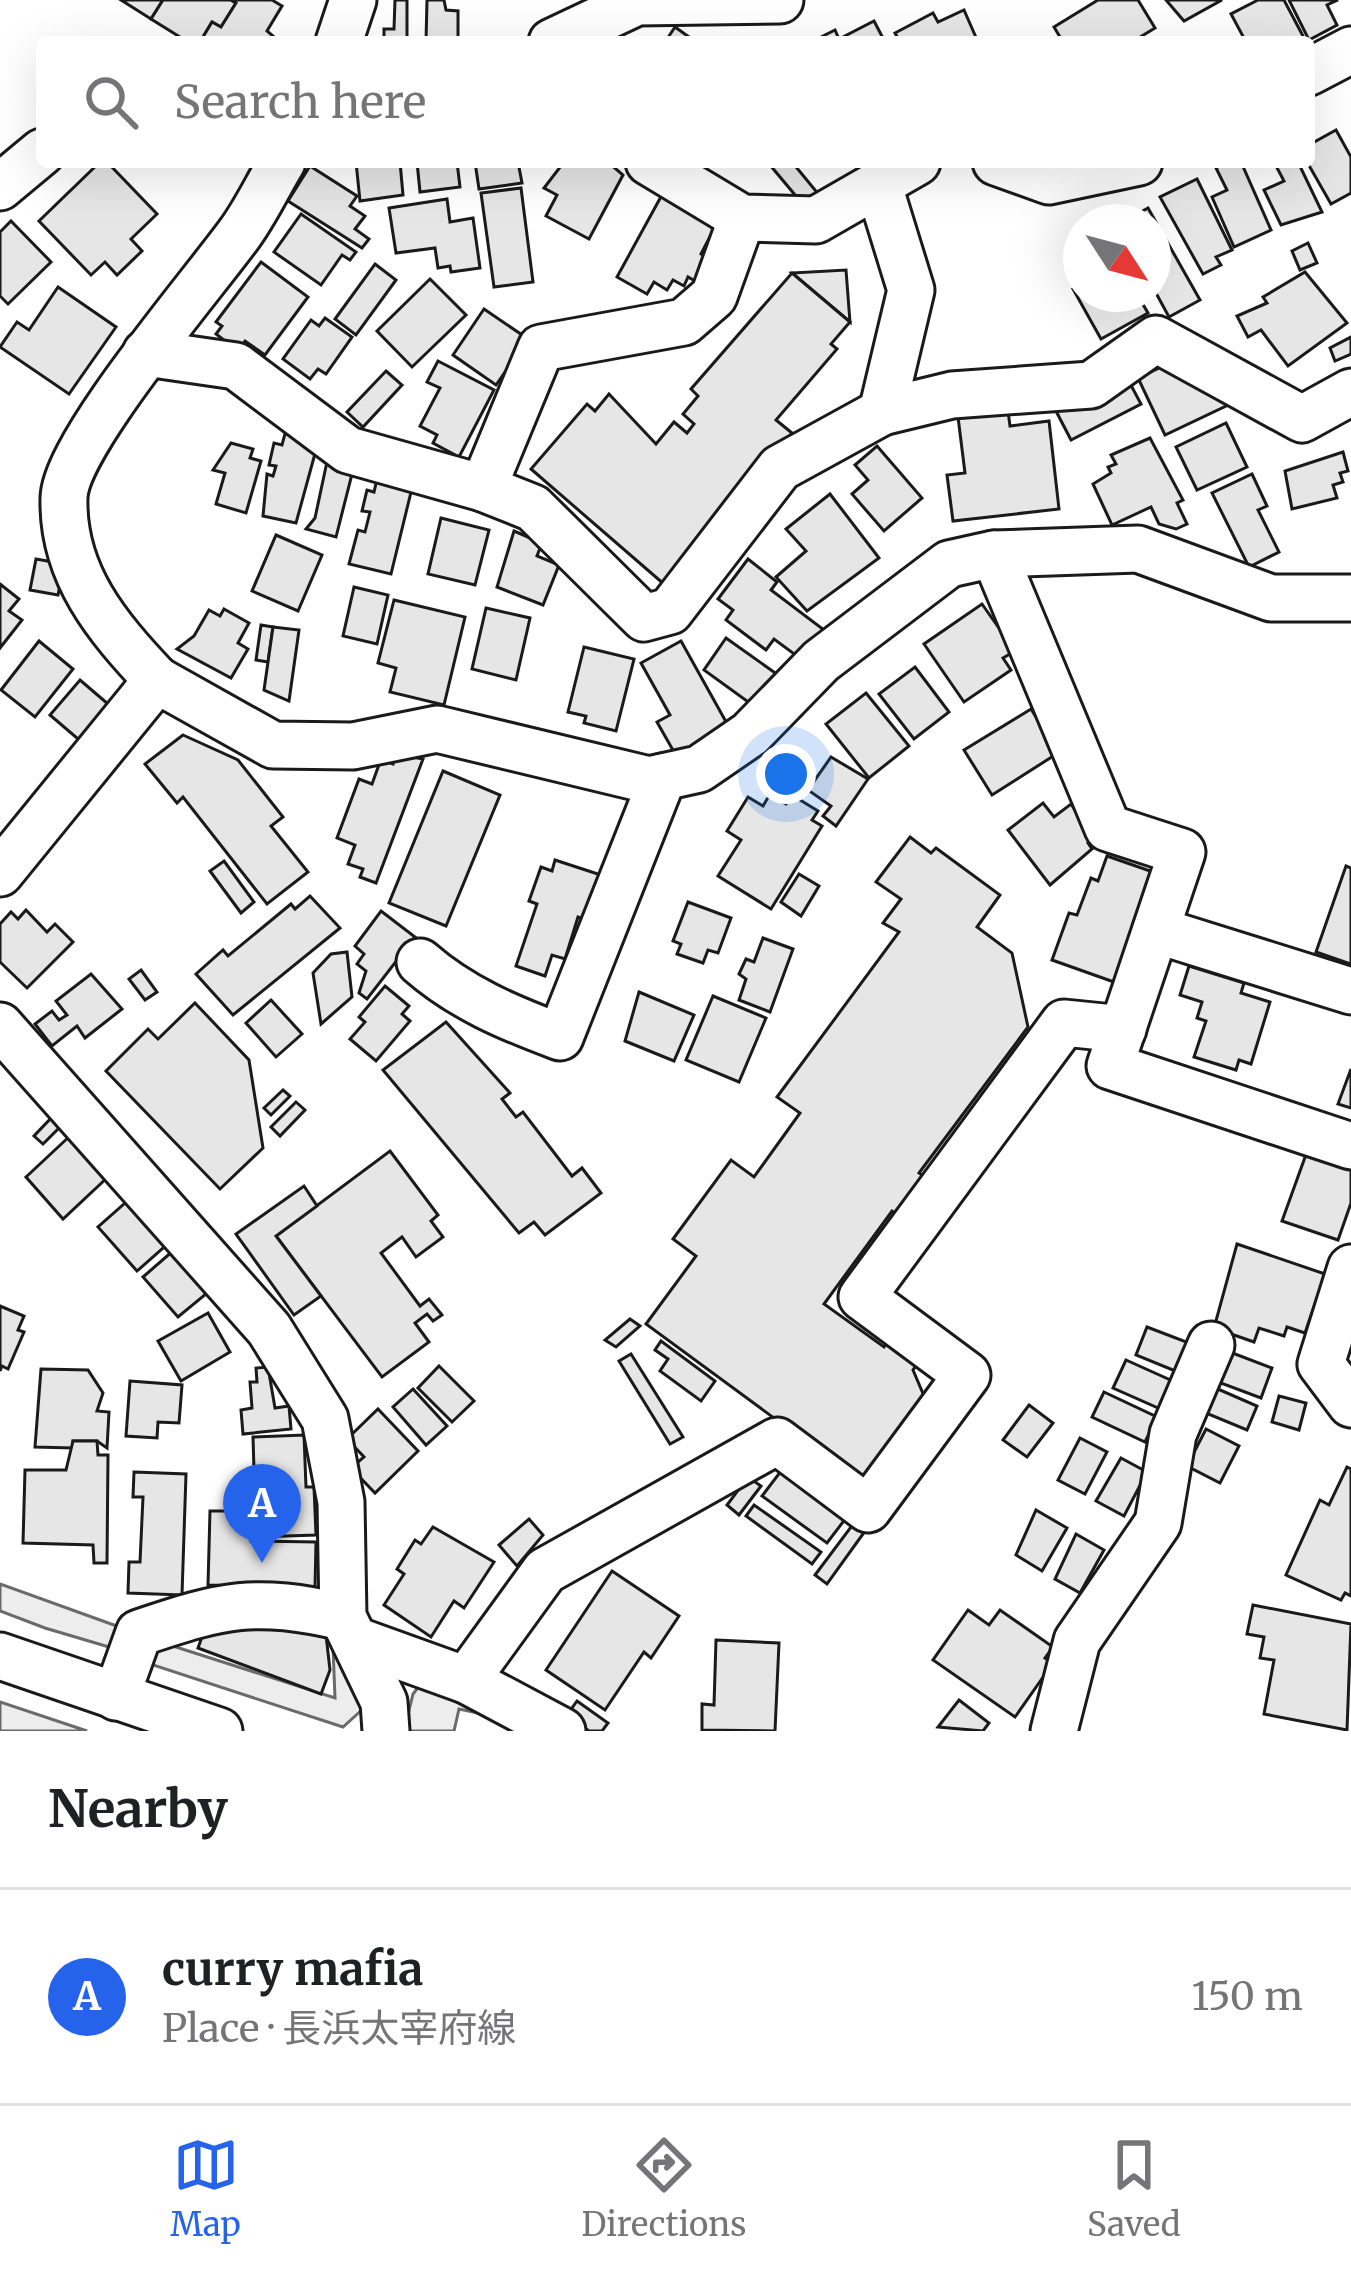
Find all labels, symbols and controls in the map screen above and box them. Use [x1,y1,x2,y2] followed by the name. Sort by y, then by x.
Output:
[36,36,1315,168] search box
[78,69,144,135] icon: search
[174,74,426,130] text: Search here
[1063,204,1171,312] north arrow
[756,744,816,804] your location
[223,1464,301,1563] pin: A
[48,1777,228,1841] text: Nearby
[162,1941,423,1997] text: curry mafia
[73,1972,101,2021] text: A
[1191,1972,1303,2021] text: 150 m
[162,2004,516,2053] text: Place · 長浜太宰府線
[170,2132,241,2245] tab: Map
[581,2132,746,2245] tab: Directions
[1087,2132,1181,2245] tab: Saved

